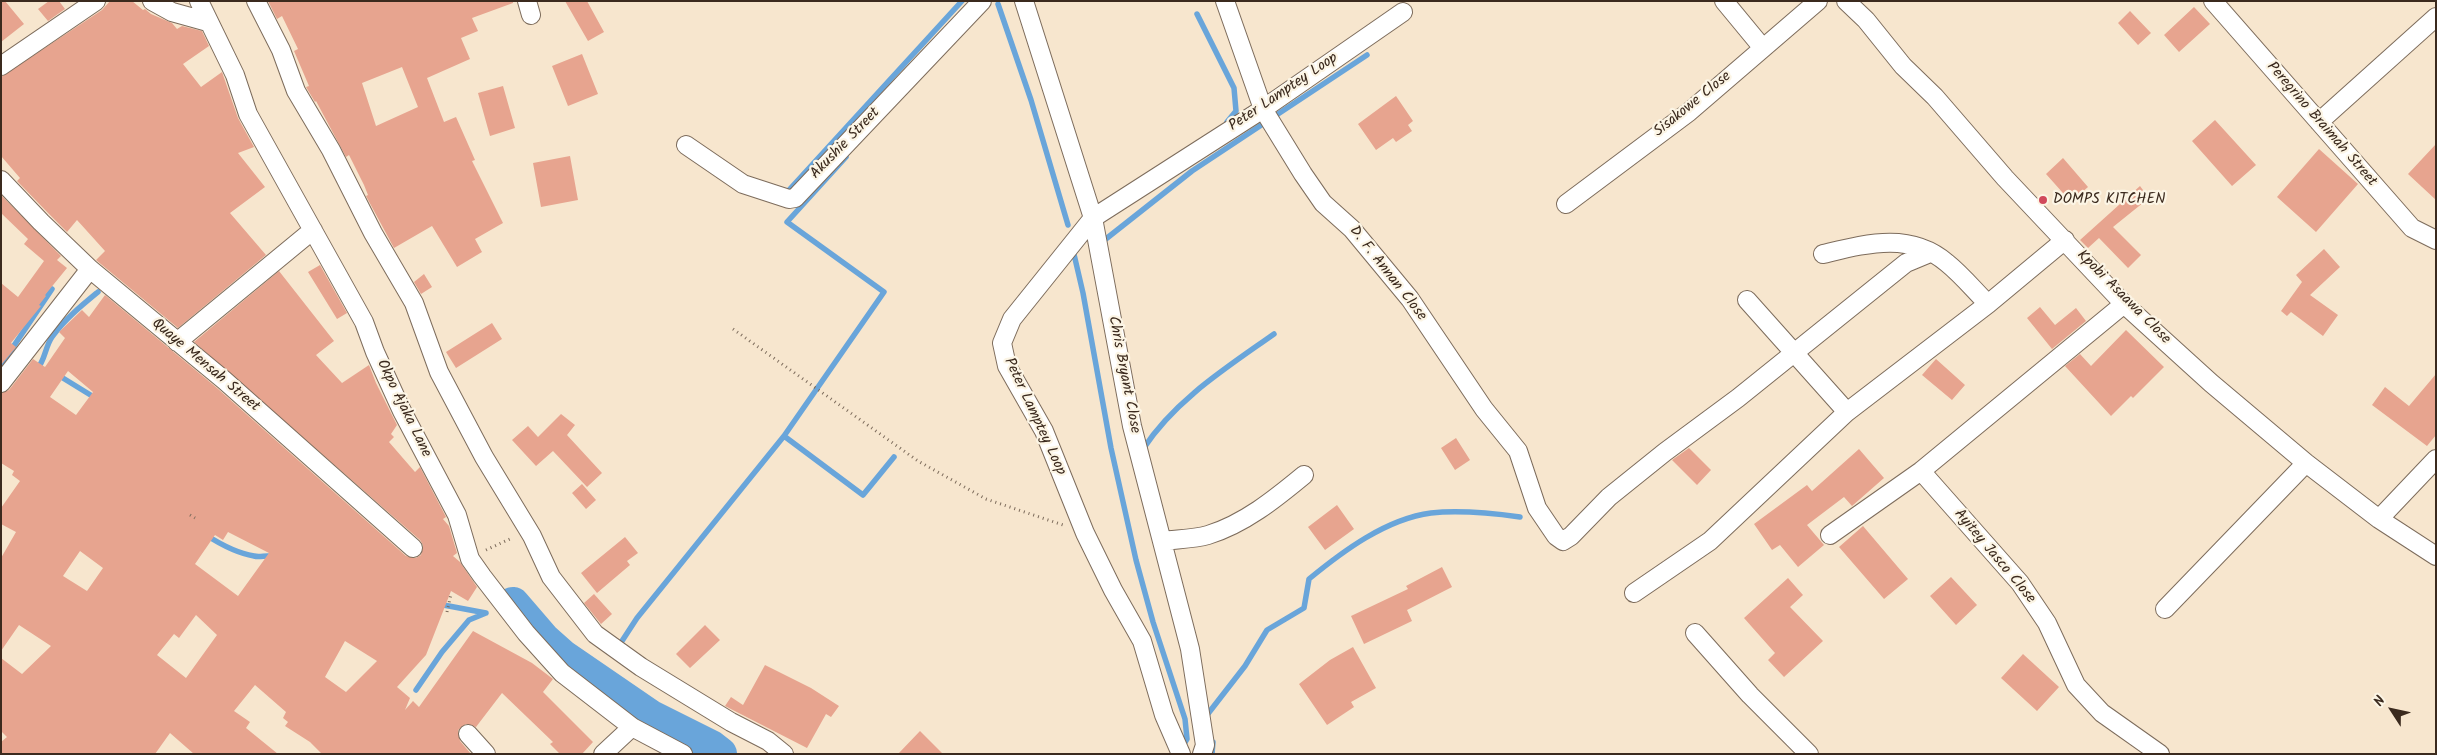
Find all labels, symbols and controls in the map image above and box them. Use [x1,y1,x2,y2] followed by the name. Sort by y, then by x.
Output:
[1226,50,1342,136] street label: Peter Lamptey Loop
[2262,59,2380,191] street label: Peregrino Braimah Street
[1651,68,1735,142] street label: Sisakowe Close
[808,105,884,183] street label: Akushie Street
[2053,191,2165,209] place label: DOMPS KITCHEN
[2037,194,2049,206] marker: DOMPS KITCHEN
[1344,223,1430,325] street label: D. F. Annan Close
[2072,247,2174,349] street label: Kpobi Asaawa Close
[147,315,263,417] street label: Quaye Mensah Street
[1103,315,1143,435] street label: Chris Bryant Close
[999,356,1069,478] street label: Peter Lamptey Loop
[372,357,434,461] street label: Okpo Ajaka Lane
[1949,506,2039,608] street label: Ayitey Jasco Close
[2367,685,2417,735] north arrow
[2368,691,2391,711] text: N

